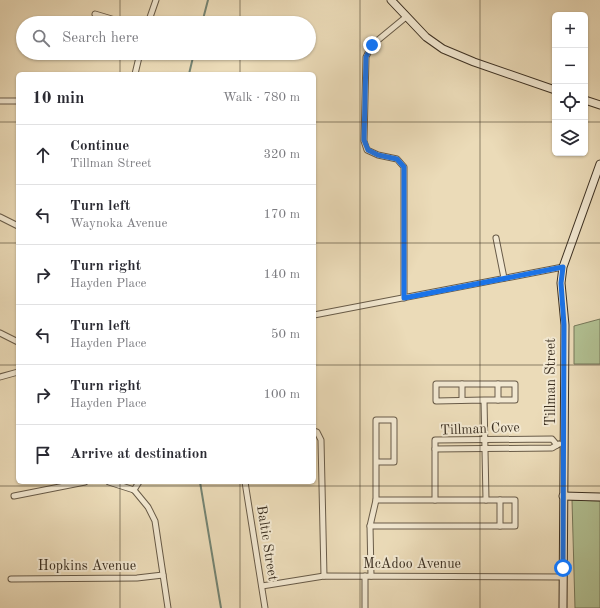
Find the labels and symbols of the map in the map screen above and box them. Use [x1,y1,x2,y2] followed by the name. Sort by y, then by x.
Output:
[363,36,381,54] route end
[544,338,558,426] street label: Tillman Street
[440,421,520,437] street label: Tillman Cove
[254,504,280,582] street label: Baltic Street
[363,557,461,571] street label: McAdoo Avenue
[38,559,136,573] street label: Hopkins Avenue
[554,559,572,577] route start

